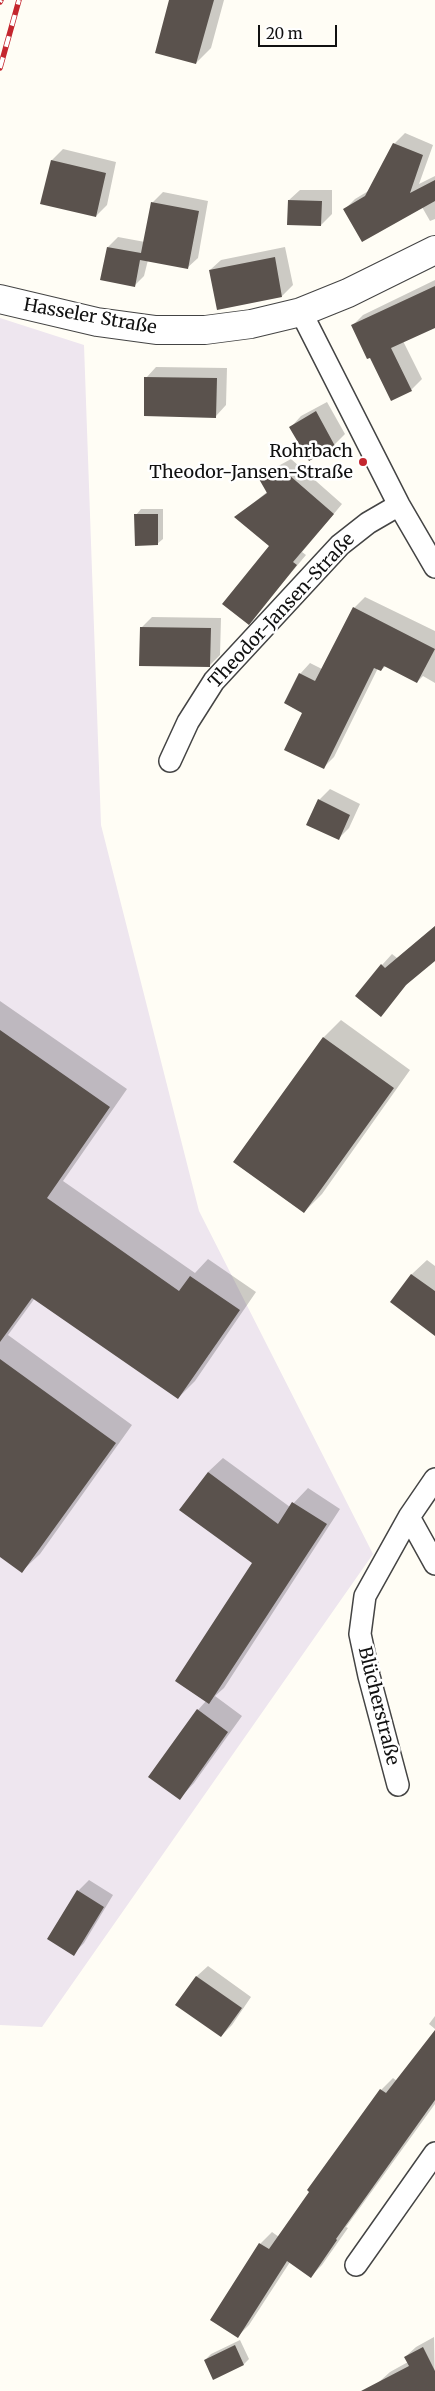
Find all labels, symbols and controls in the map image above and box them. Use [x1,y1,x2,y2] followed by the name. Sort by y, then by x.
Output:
[260,15,339,47] scale bar
[266,24,303,43] text: 20 m
[22,295,158,339] street label: Hasseler Straße
[149,441,353,484] place label: Rohrbach Theodor-Jansen-Straße
[357,456,369,468] marker: Rohrbach Theodor-Jansen-Straße
[205,529,359,693] street label: Theodor-Jansen-Straße
[353,1645,403,1767] street label: Blücherstraße

